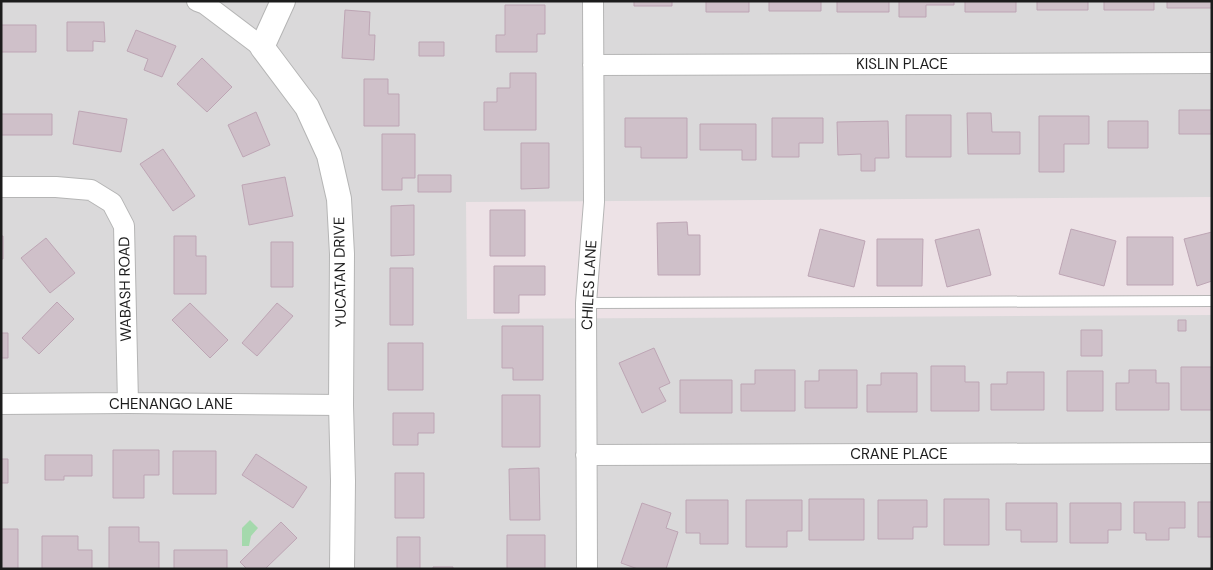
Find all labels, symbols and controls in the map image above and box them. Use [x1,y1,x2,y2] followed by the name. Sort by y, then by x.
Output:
[856,54,948,74] street label: KISLIN PLACE
[329,217,351,327] street label: YUCATAN DRIVE
[114,236,136,342] street label: WABASH ROAD
[577,239,601,331] street label: CHILES LANE
[109,394,233,414] street label: CHENANGO LANE
[850,444,948,464] street label: CRANE PLACE

